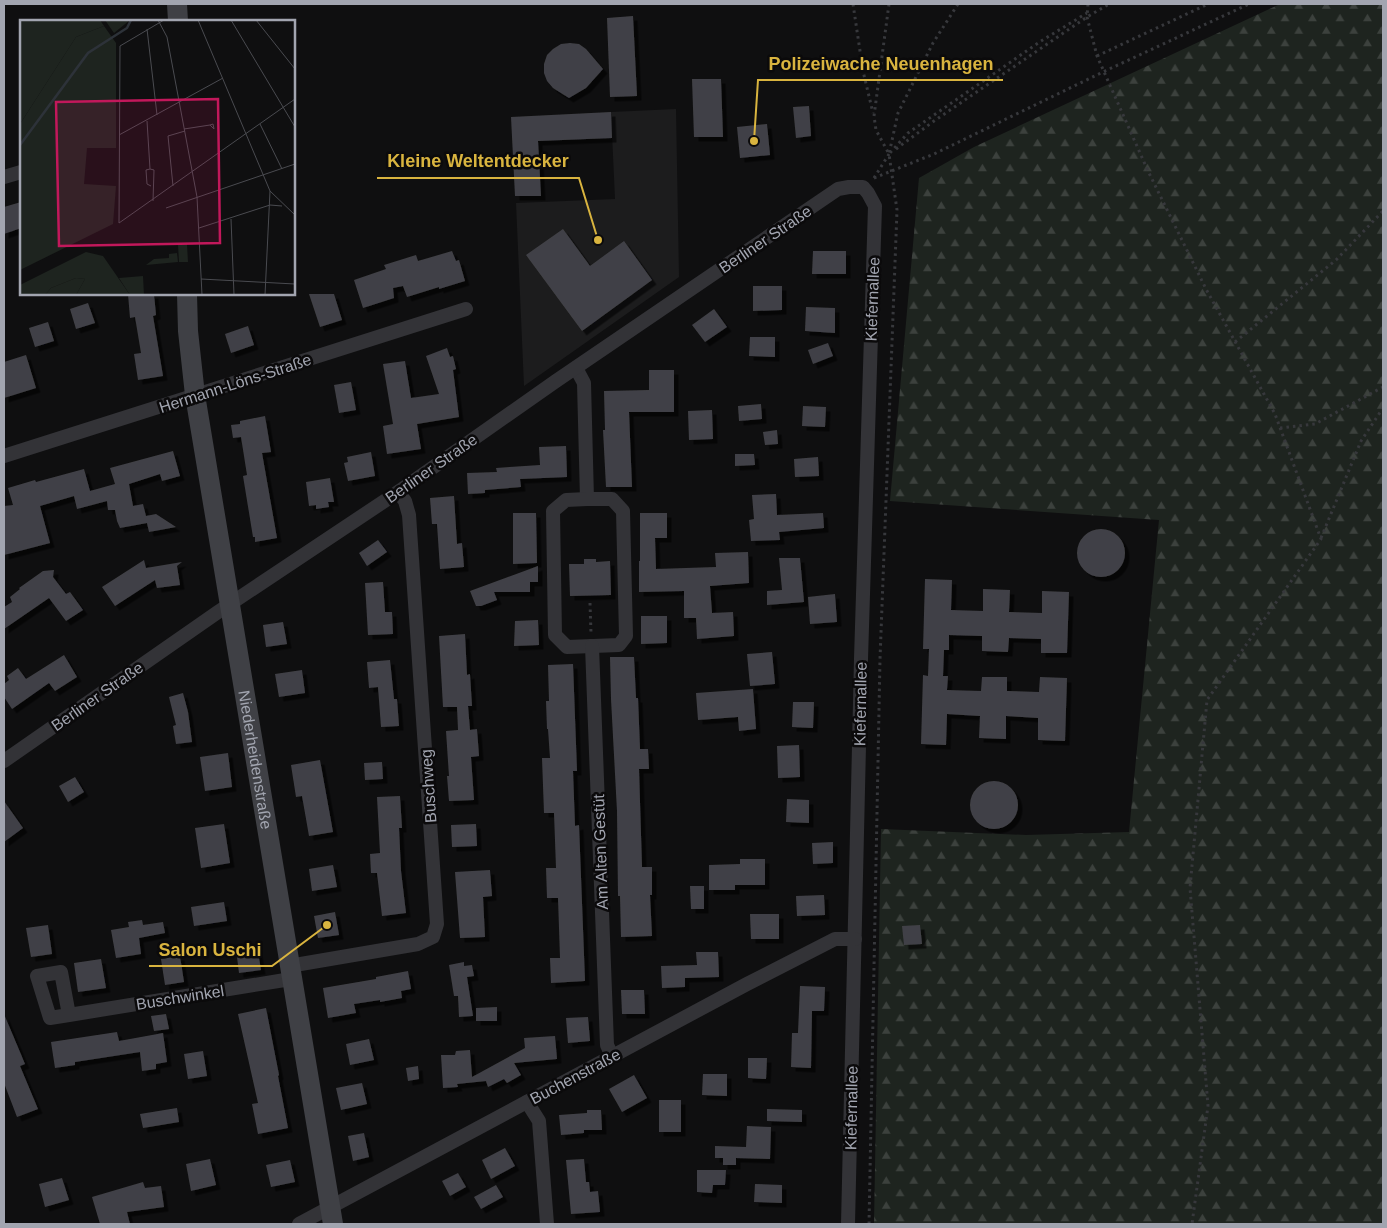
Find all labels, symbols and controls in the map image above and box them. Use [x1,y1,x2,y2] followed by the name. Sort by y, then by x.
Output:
[20,20,295,295] inset map
[758,47,1003,80] callout: Polizeiwache Neuenhagen
[768,54,994,74] text: Polizeiwache Neuenhagen
[377,145,579,178] callout: Kleine Weltentdecker
[387,151,569,171] text: Kleine Weltentdecker
[716,202,815,277] street label: Berliner Straße
[863,256,882,342] street label: Kiefernallee
[157,351,314,416] street label: Hermann-Löns-Straße
[382,431,480,506] street label: Berliner Straße
[48,659,146,734] street label: Berliner Straße
[851,662,870,746] street label: Kiefernallee
[235,689,275,831] street label: Niederheidenstraße
[417,749,440,823] street label: Buschweg
[590,793,611,910] street label: Am Alten Gestüt
[149,933,272,966] callout: Salon Uschi
[158,940,262,960] text: Salon Uschi
[135,982,225,1013] street label: Buschwinkel
[527,1046,623,1107] street label: Buchenstraße
[842,1066,861,1150] street label: Kiefernallee

